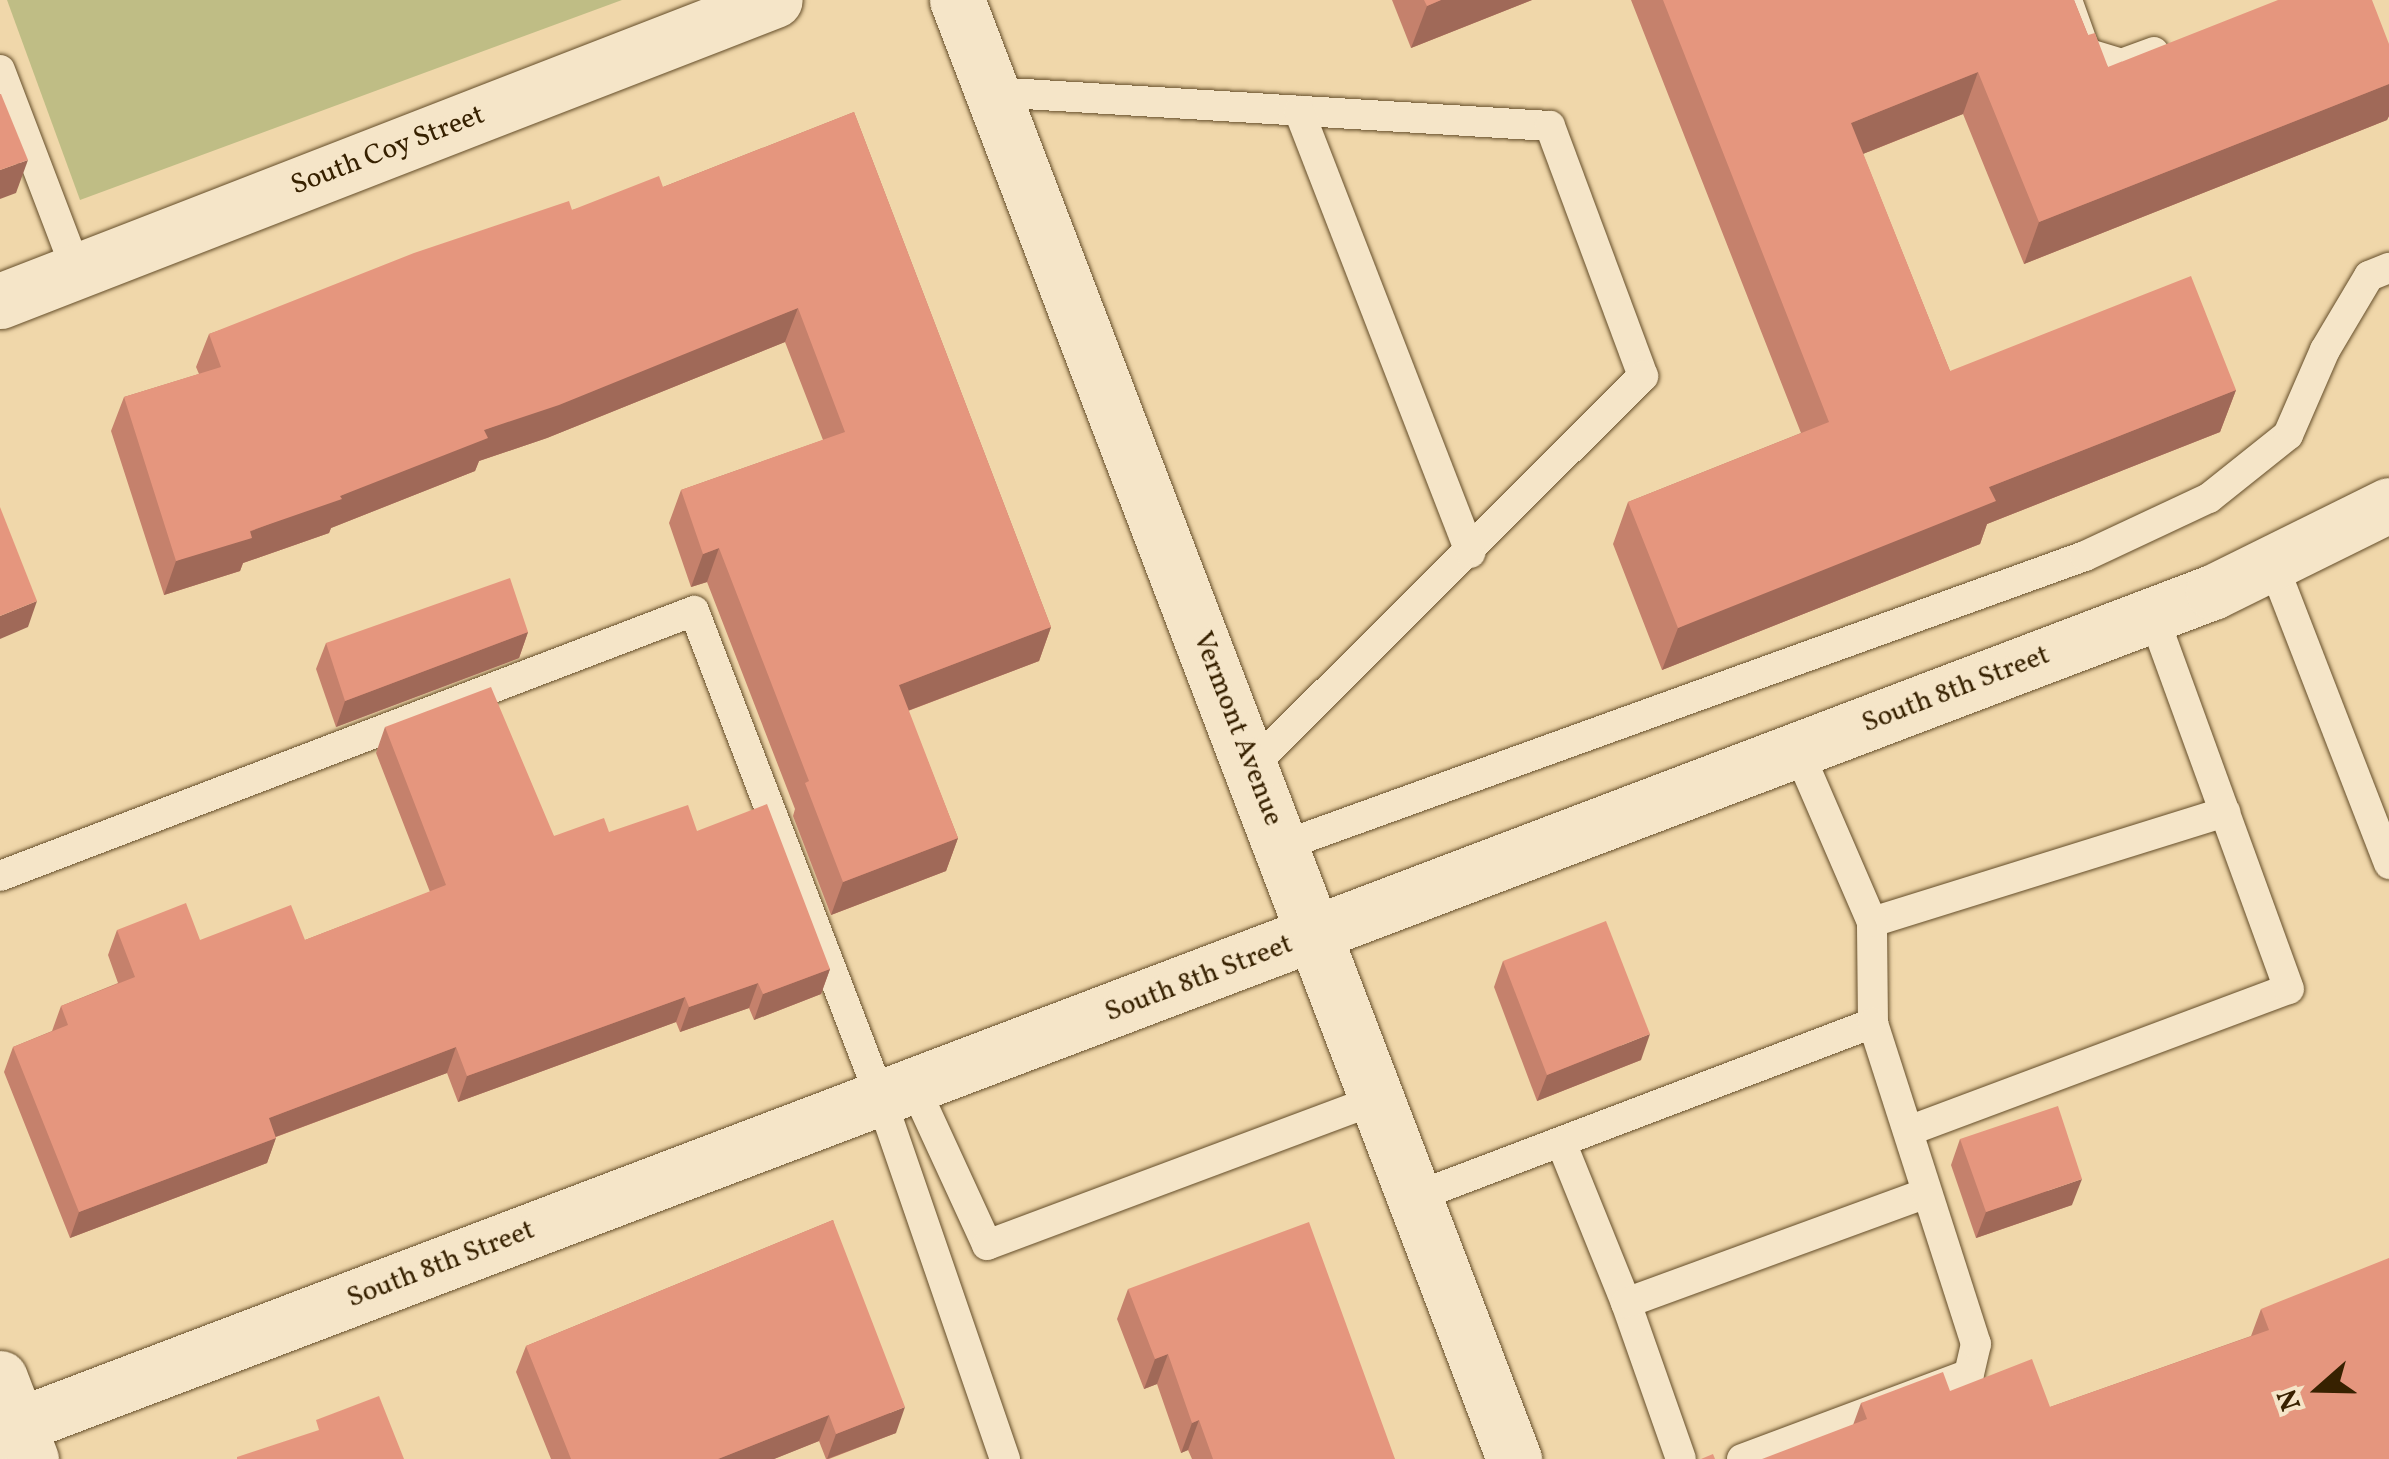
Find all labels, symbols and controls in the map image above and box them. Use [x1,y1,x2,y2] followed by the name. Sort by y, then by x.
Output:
[286,99,490,203] street label: South Coy Street
[1185,627,1289,831] street label: Vermont Avenue
[1858,639,2054,741] street label: South 8th Street
[1101,928,1297,1030] street label: South 8th Street
[343,1214,539,1316] street label: South 8th Street
[2269,1339,2369,1439] north arrow
[2269,1383,2312,1416] text: N

